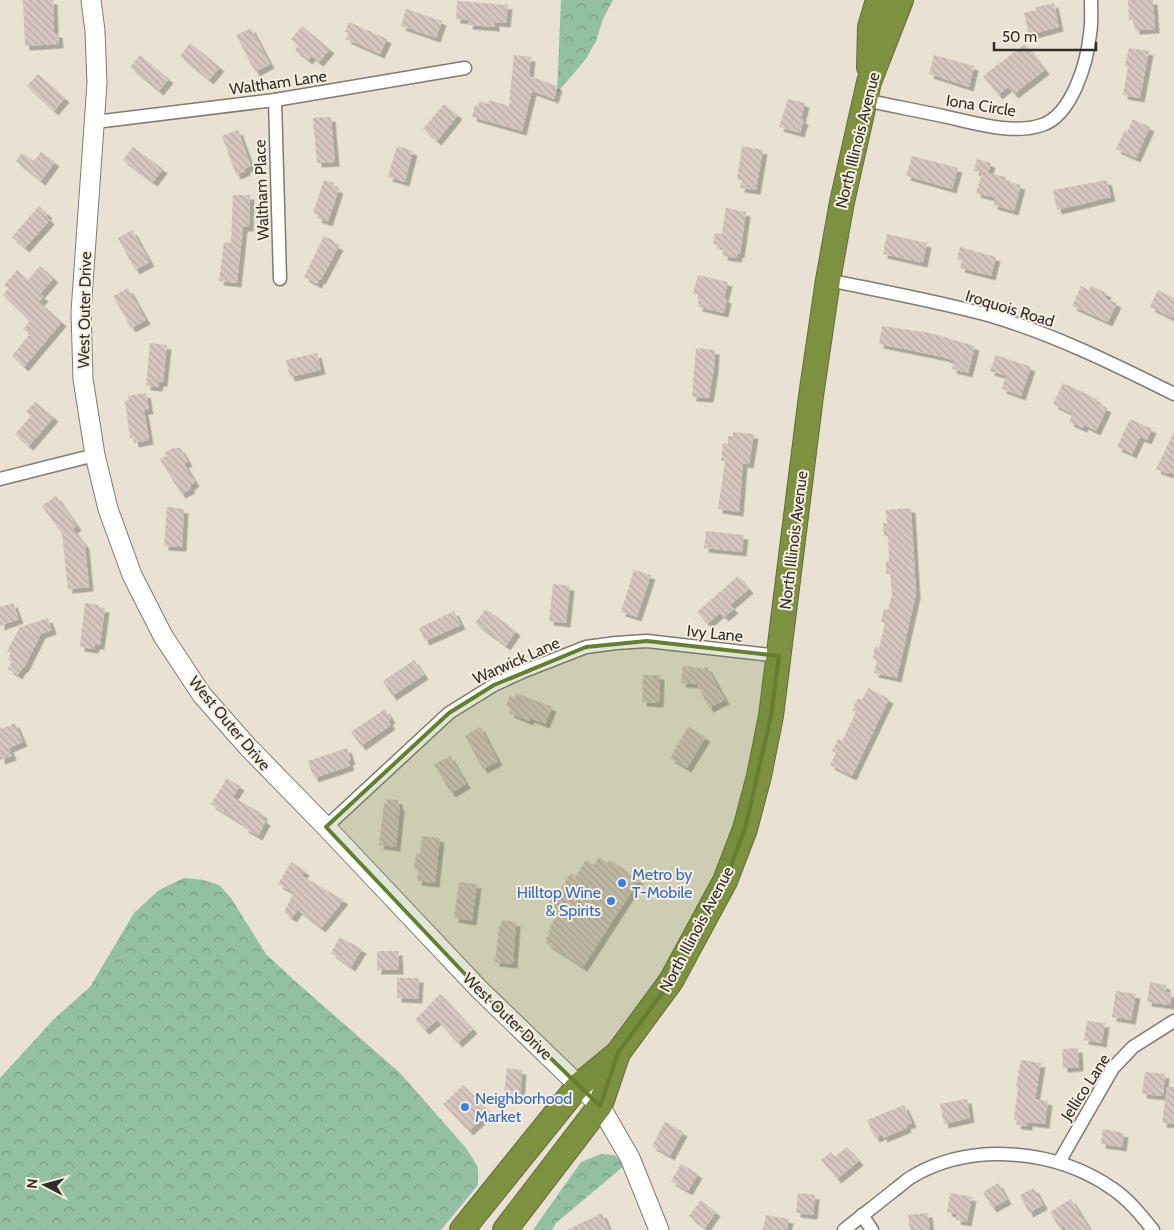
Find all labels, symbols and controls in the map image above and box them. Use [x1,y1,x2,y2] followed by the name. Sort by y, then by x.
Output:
[994,20,1096,52] scale bar
[1002,28,1037,46] text: 50 m
[228,66,328,99] street label: Waltham Lane
[831,70,884,210] street label: North Illinois Avenue
[945,91,1017,120] street label: Iona Circle
[250,139,273,241] street label: Waltham Place
[74,251,95,369] street label: West Outer Drive
[963,286,1057,331] street label: Iroquois Road
[776,470,811,610] street label: North Illinois Avenue
[686,621,744,646] street label: Ivy Lane
[470,633,563,688] street label: Warwick Lane
[185,672,275,774] street label: West Outer Drive
[655,863,738,995] street label: North Illinois Avenue
[632,865,692,902] place label: Metro by T-Mobile
[616,877,628,889] marker: Metro by T-Mobile
[517,883,601,920] place label: Hilltop Wine & Spirits
[605,895,617,907] marker: Hilltop Wine & Spirits
[459,969,556,1064] street label: West Outer Drive
[1056,1050,1114,1125] street label: Jellico Lane
[475,1089,572,1126] place label: Neighborhood Market
[459,1101,471,1113] marker: Neighborhood Market
[20,1160,70,1210] north arrow
[23,1178,42,1190] text: N

